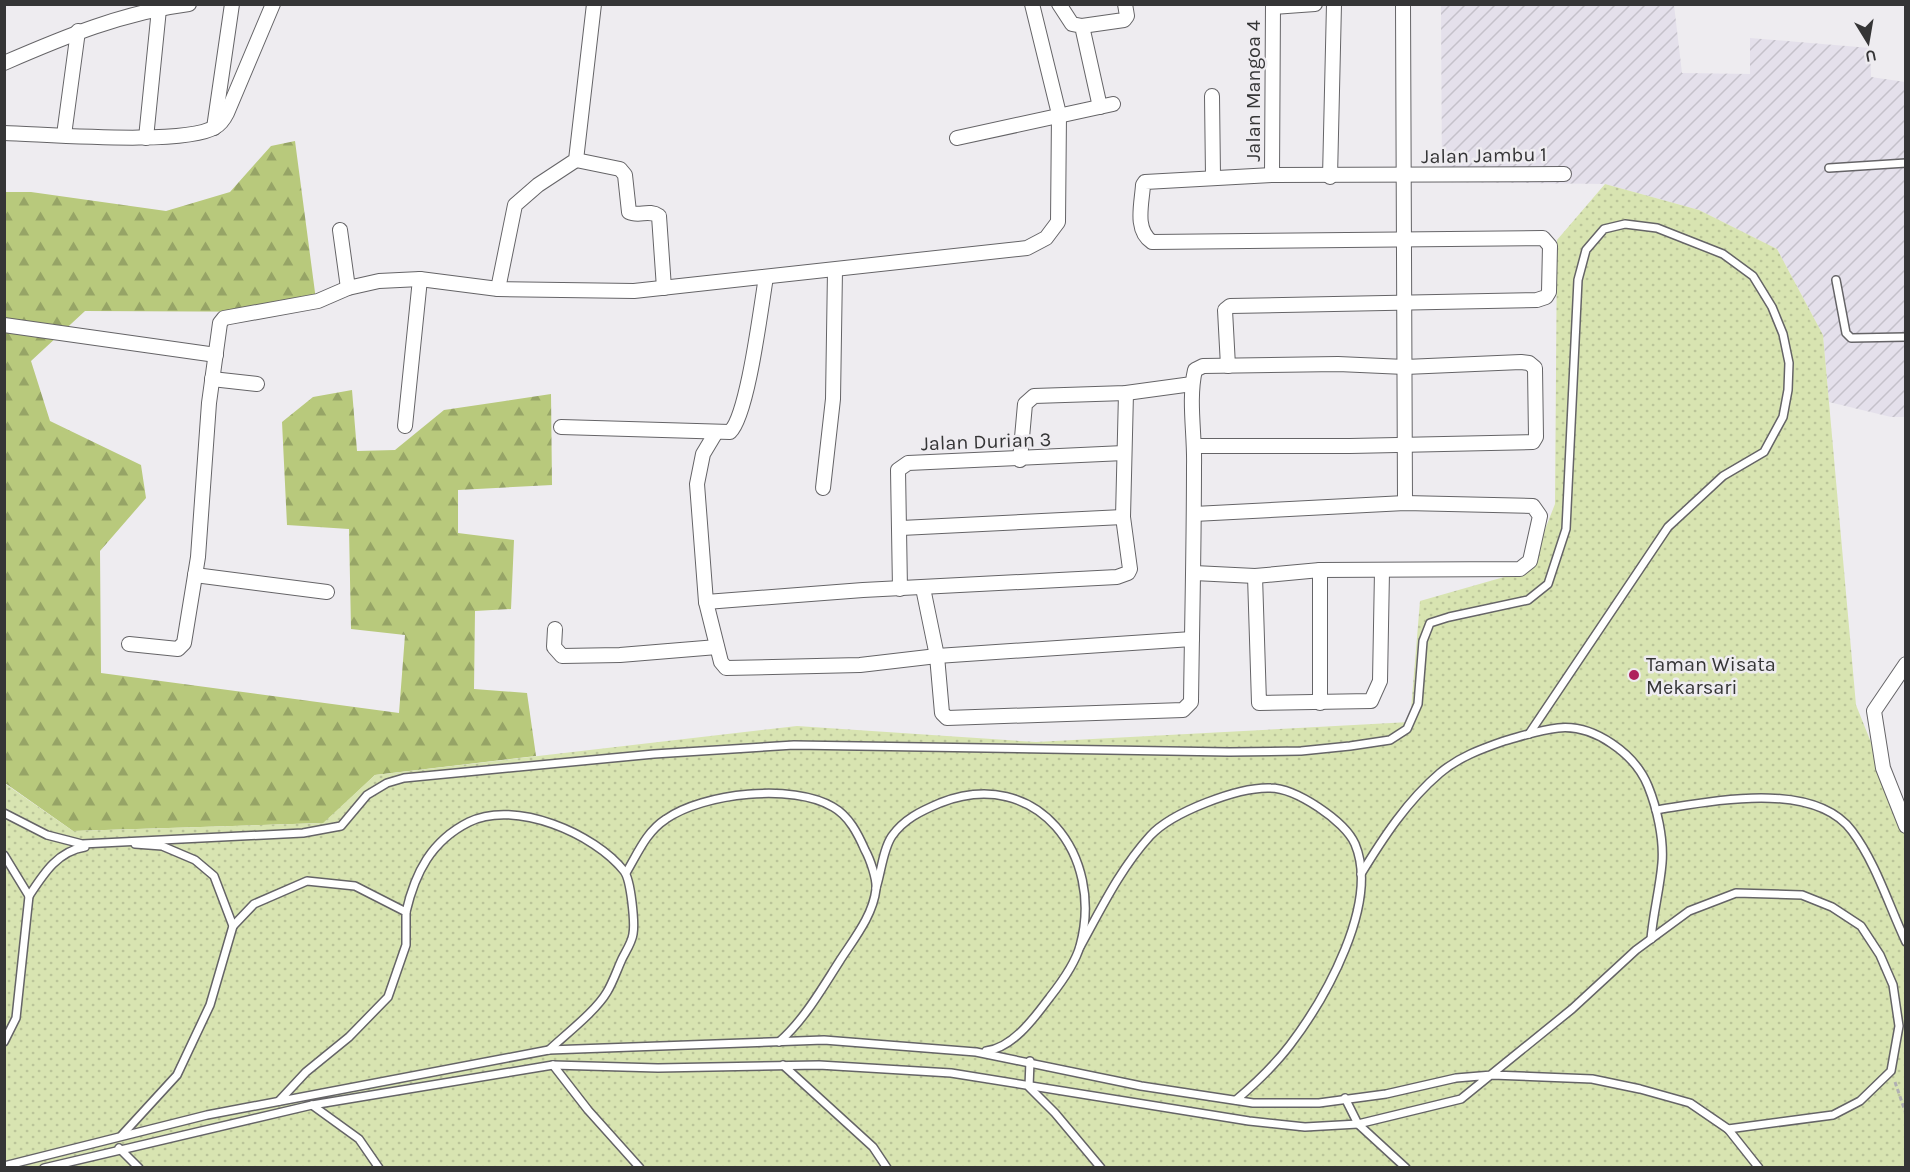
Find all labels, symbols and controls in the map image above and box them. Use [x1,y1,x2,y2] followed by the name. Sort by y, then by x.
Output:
[1838,12,1898,72] north arrow
[1242,20,1265,162] street label: Jalan Mangoa 4
[1864,46,1878,67] text: U
[1421,143,1547,168] street label: Jalan Jambu 1
[920,428,1052,455] street label: Jalan Durian 3
[1646,653,1776,699] place label: Taman Wisata Mekarsari
[1627,668,1641,682] marker: Taman Wisata Mekarsari

